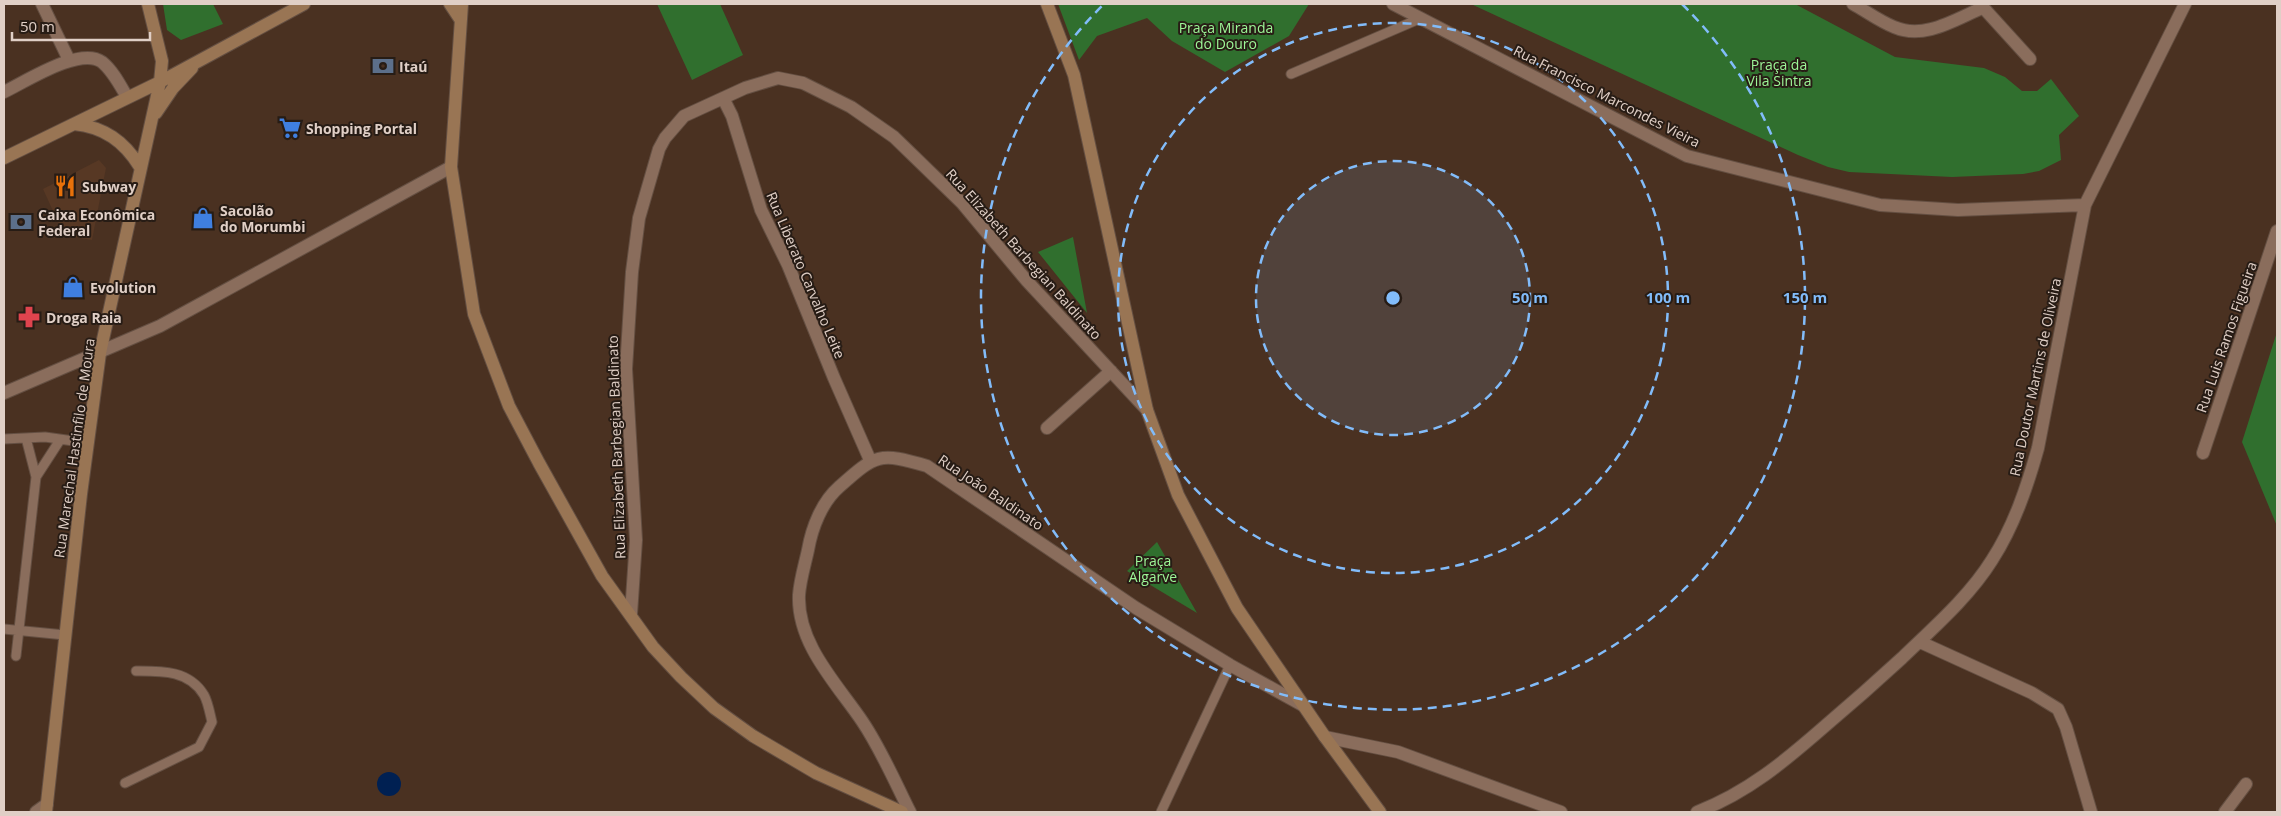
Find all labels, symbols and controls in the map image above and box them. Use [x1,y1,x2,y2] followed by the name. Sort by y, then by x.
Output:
[12,10,150,42] scale bar
[20,16,55,36] text: 50 m
[1179,18,1273,53] park label: Praça Miranda do Douro
[1510,41,1704,151] street label: Rua Francisco Marcondes Vieira
[370,53,396,79] bank icon: Itaú
[1746,55,1812,90] park label: Praça da Vila Sintra
[399,57,427,76] place label: Itaú
[277,115,303,141] supermarket icon: Shopping Portal
[306,119,417,138] place label: Shopping Portal
[942,164,1106,344] street label: Rua Elizabeth Barbegian Baldinato
[52,173,78,199] restaurant icon: Subway
[82,177,136,196] place label: Subway
[762,189,850,361] street label: Rua Liberato Carvalho Leite
[220,201,305,236] place label: Sacolão do Morumbi
[38,205,155,240] place label: Caixa Econômica Federal
[190,205,216,231] shop icon: Sacolão do Morumbi
[8,209,34,235] bank icon: Caixa Econômica Federal
[2191,259,2261,415] street label: Rua Luis Ramos Figueira
[60,274,86,300] shop icon: Evolution
[2005,276,2065,478] street label: Rua Doutor Martins de Oliveira
[90,278,156,297] place label: Evolution
[1512,287,1548,307] text: 50 m
[1646,287,1690,307] text: 100 m
[1783,287,1827,307] text: 150 m
[1384,289,1402,307] centre of rings
[16,304,42,330] pharmacy icon: Droga Raia
[46,308,122,327] place label: Droga Raia
[603,335,629,559] street label: Rua Elizabeth Barbegian Baldinato
[49,337,99,559] street label: Rua Marechal Hastinfilo de Moura
[935,450,1047,534] street label: Rua João Baldinato
[1129,551,1177,586] park label: Praça Algarve

